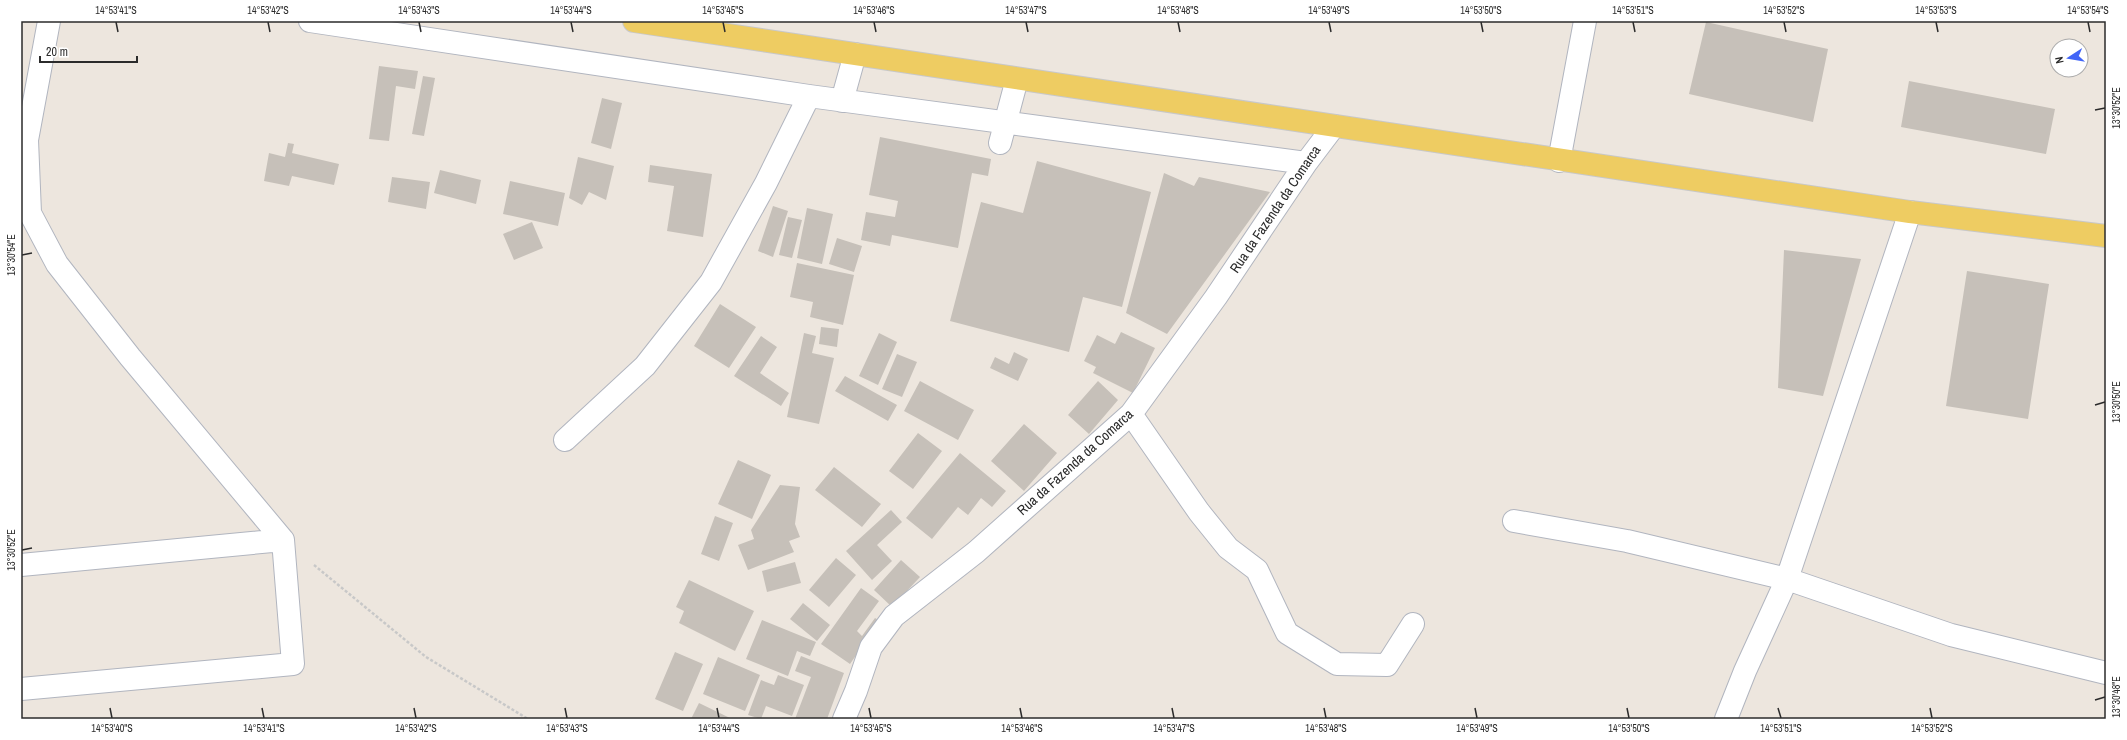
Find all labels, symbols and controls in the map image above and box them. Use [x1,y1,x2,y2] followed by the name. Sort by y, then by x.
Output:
[95,4,137,17] text: 14°53'41"S
[247,4,289,17] text: 14°53'42"S
[398,4,440,17] text: 14°53'43"S
[550,4,592,17] text: 14°53'44"S
[702,4,744,17] text: 14°53'45"S
[853,4,895,17] text: 14°53'46"S
[1005,4,1047,17] text: 14°53'47"S
[1157,4,1199,17] text: 14°53'48"S
[1308,4,1350,17] text: 14°53'49"S
[1460,4,1502,17] text: 14°53'50"S
[1612,4,1654,17] text: 14°53'51"S
[1763,4,1805,17] text: 14°53'52"S
[1915,4,1957,17] text: 14°53'53"S
[2067,4,2109,17] text: 14°53'54"S
[40,38,137,64] scale bar
[2049,38,2089,78] north arrow
[46,44,68,60] text: 20 m
[2052,55,2067,65] text: N
[2110,87,2123,129] text: 13°30'52"E
[1226,141,1325,276] street label: Rua da Fazenda da Comarca
[5,234,18,276] text: 13°30'54"E
[2110,381,2123,423] text: 13°30'50"E
[1013,405,1137,519] street label: Rua da Fazenda da Comarca
[5,529,18,571] text: 13°30'52"E
[2110,676,2123,718] text: 13°30'48"E
[91,722,133,735] text: 14°53'40"S
[243,722,285,735] text: 14°53'41"S
[395,722,437,735] text: 14°53'42"S
[546,722,588,735] text: 14°53'43"S
[698,722,740,735] text: 14°53'44"S
[850,722,892,735] text: 14°53'45"S
[1001,722,1043,735] text: 14°53'46"S
[1153,722,1195,735] text: 14°53'47"S
[1305,722,1347,735] text: 14°53'48"S
[1456,722,1498,735] text: 14°53'49"S
[1608,722,1650,735] text: 14°53'50"S
[1760,722,1802,735] text: 14°53'51"S
[1911,722,1953,735] text: 14°53'52"S

